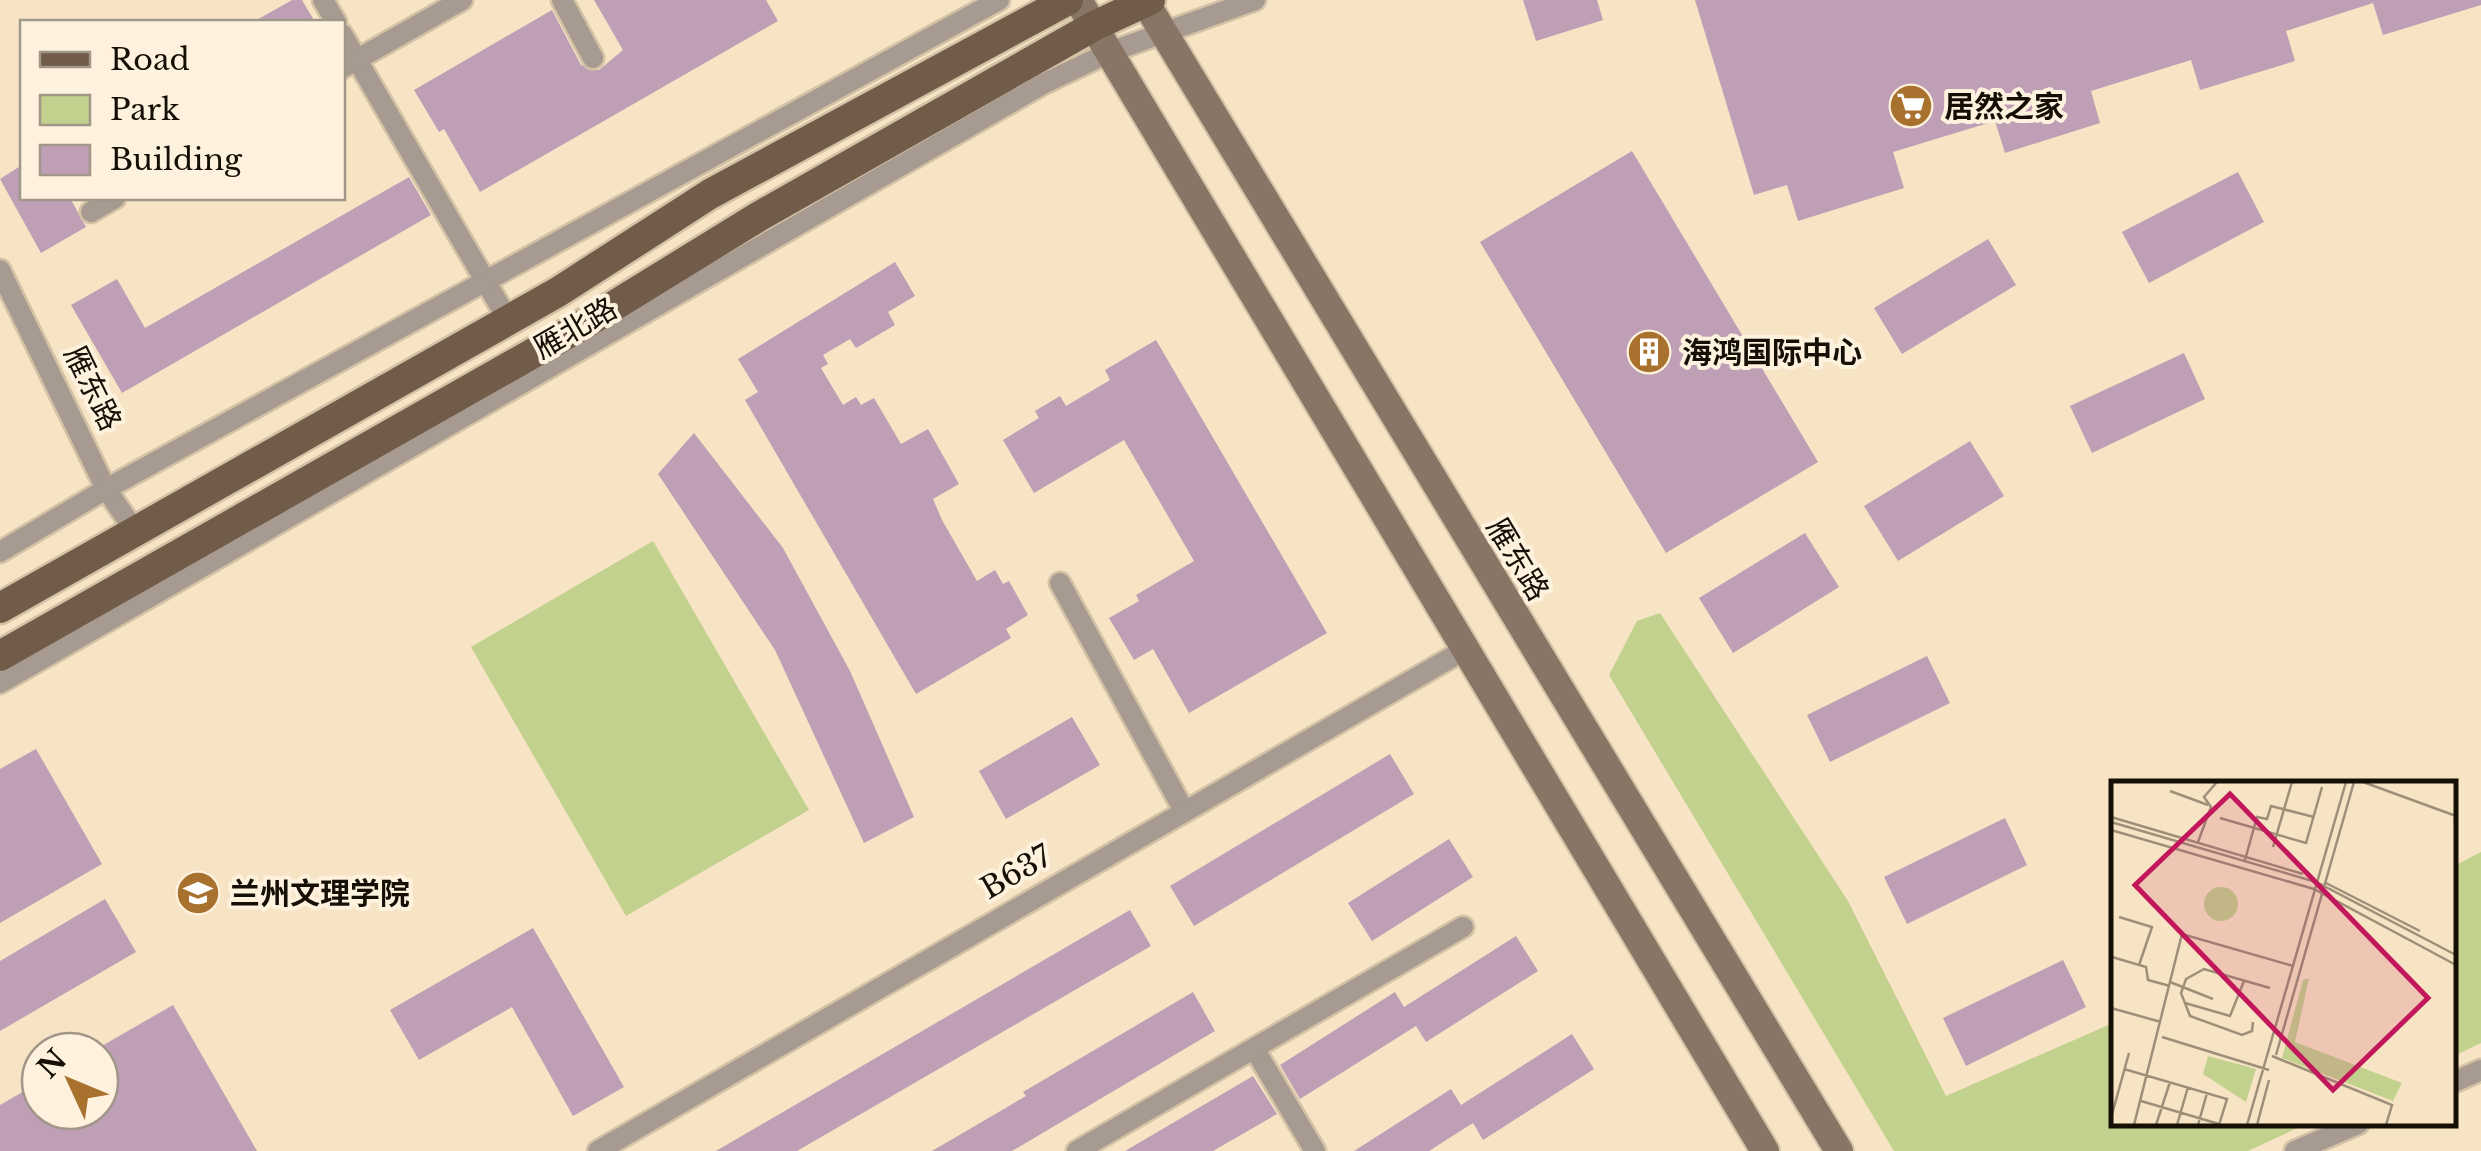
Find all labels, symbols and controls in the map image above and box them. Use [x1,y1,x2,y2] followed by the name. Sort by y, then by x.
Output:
[20,20,345,200] legend
[110,41,190,78] text: Road
[1888,83,1934,129] supermarket icon: 居然之家
[1944,88,2064,125] place label: 居然之家
[110,91,180,128] text: Park
[110,141,243,178] text: Building
[527,289,623,367] street label: 雁北路
[1626,329,1672,375] building icon: 海鸿国际中心
[1682,334,1862,371] place label: 海鸿国际中心
[57,339,129,437] street label: 雁东路
[1479,511,1557,607] street label: 雁东路
[2111,781,2456,1126] inset map
[974,837,1059,907] street label: B637
[175,870,221,916] school or university icon: 兰州文理学院
[230,875,410,912] place label: 兰州文理学院
[20,1031,120,1131] north arrow
[31,1042,74,1086] text: N

